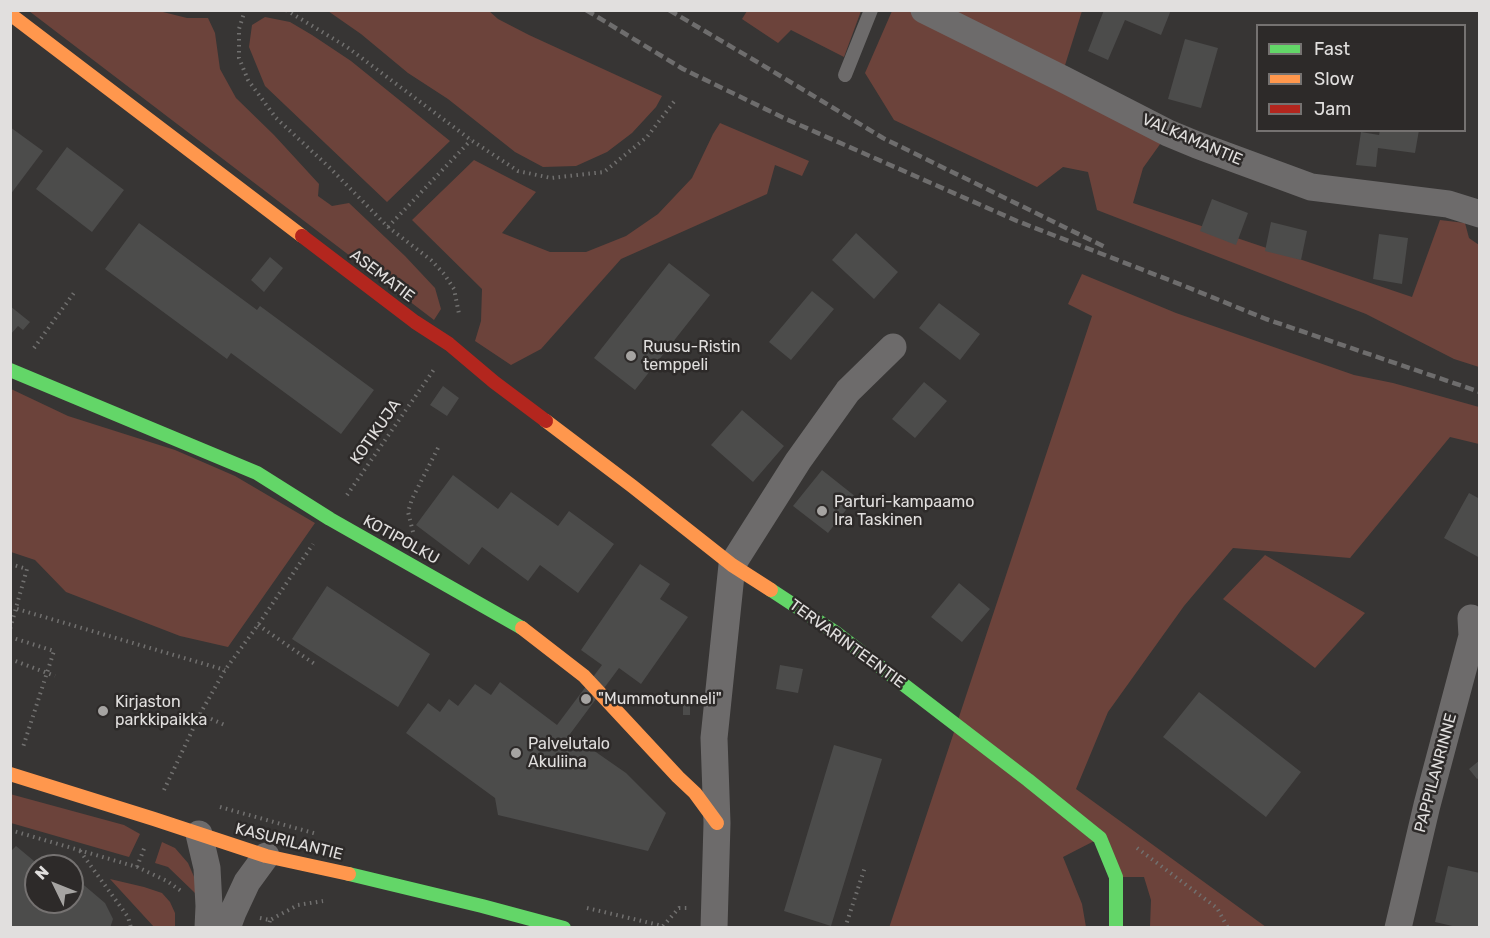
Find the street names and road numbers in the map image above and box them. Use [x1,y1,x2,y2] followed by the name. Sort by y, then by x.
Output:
[1139,110,1245,170] street label: VALKAMANTIE
[346,246,418,306] street label: ASEMATIE
[347,396,405,468] street label: KOTIKUJA
[360,511,442,569] street label: KOTIPOLKU
[785,596,909,692] street label: TERVARINTEENTIE
[1411,711,1461,835] street label: PAPPILANRINNE
[233,819,345,865] street label: KASURILANTIE

